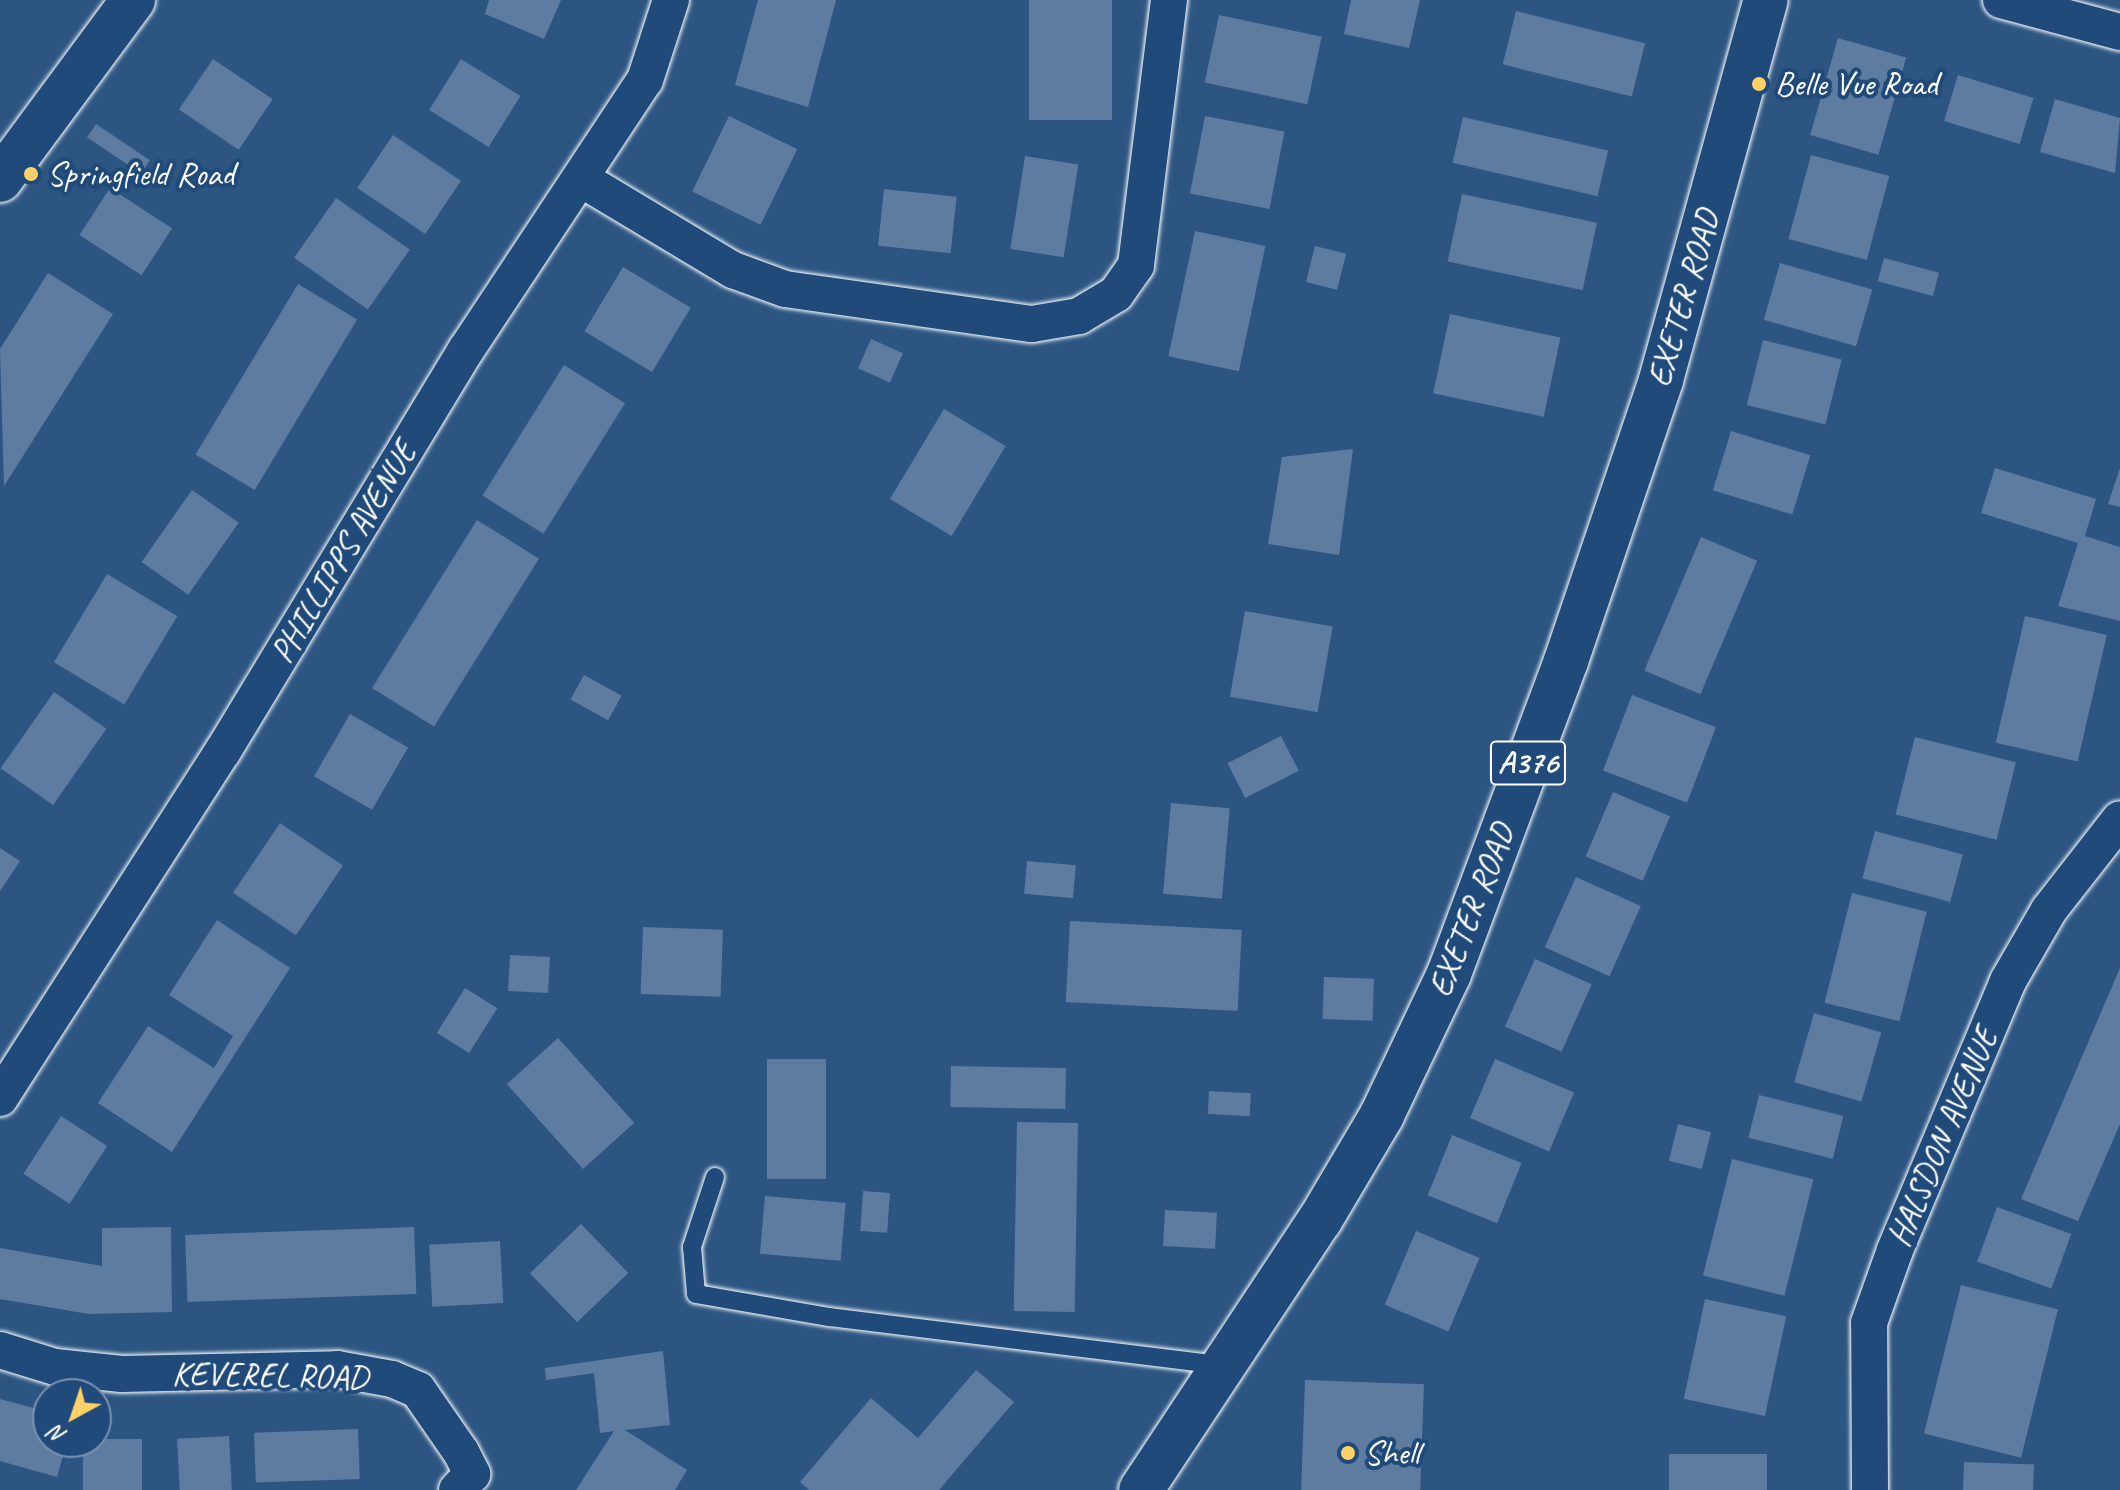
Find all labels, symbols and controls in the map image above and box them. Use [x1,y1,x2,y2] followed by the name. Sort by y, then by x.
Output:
[1775,64,1939,104] place label: Belle Vue Road
[1750,75,1768,93] marker: Belle Vue Road
[47,154,233,194] place label: Springfield Road
[22,165,40,183] marker: Springfield Road
[1638,205,1728,391] street label: EXETER ROAD
[261,434,425,670] street label: PHILLIPPS AVENUE
[1488,735,1568,791] road number: A376
[1419,818,1523,1002] street label: EXETER ROAD
[1878,1022,2006,1252] street label: HALSDON AVENUE
[171,1353,369,1397] street label: KEVEREL ROAD
[32,1378,112,1458] north arrow
[44,1420,72,1450] text: N
[1364,1433,1420,1473] place label: Shell
[1339,1444,1357,1462] marker: Shell

